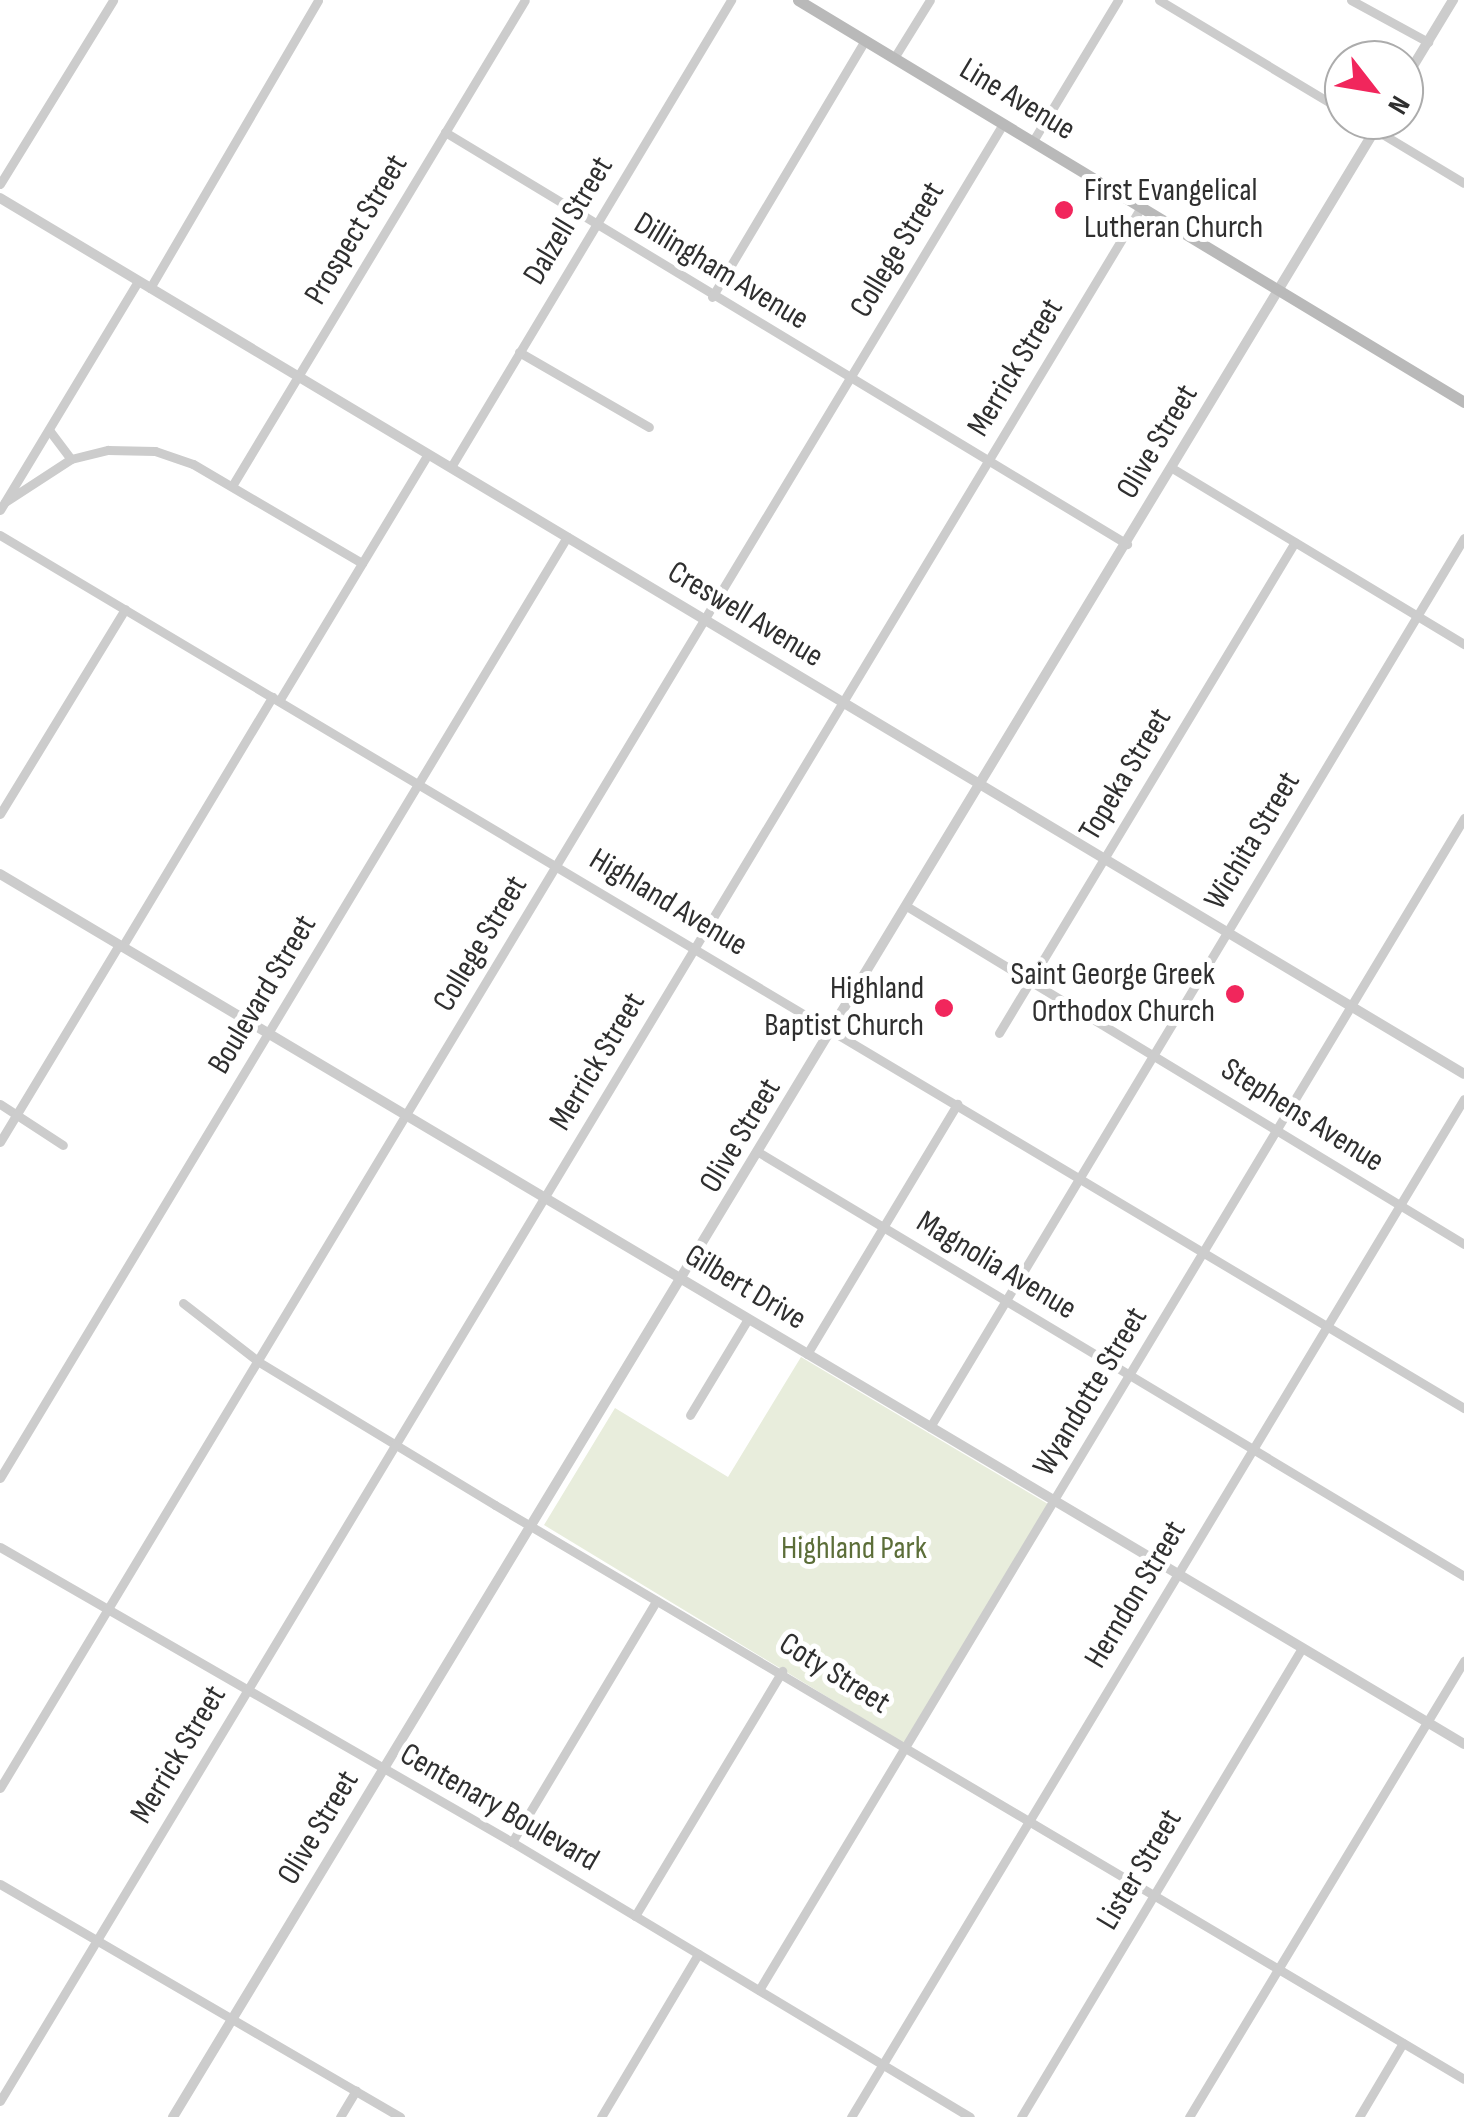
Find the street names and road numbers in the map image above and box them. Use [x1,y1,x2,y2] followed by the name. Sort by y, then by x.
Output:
[952,51,1082,149] street label: Line Avenue
[297,148,417,312] street label: Prospect Street
[516,150,622,292] street label: Dalzell Street
[843,175,953,325] street label: College Street
[627,205,815,339] street label: Dillingham Avenue
[960,292,1072,444] street label: Merrick Street
[1109,378,1207,506] street label: Olive Street
[660,554,830,676] street label: Creswell Avenue
[1072,702,1180,848] street label: Topeka Street
[1197,765,1309,917] street label: Wichita Street
[582,841,754,965] street label: Highland Avenue
[426,869,536,1019] street label: College Street
[201,909,325,1081] street label: Boulevard Street
[542,986,654,1138] street label: Merrick Street
[1214,1051,1390,1181] street label: Stephens Avenue
[692,1072,790,1200] street label: Olive Street
[909,1203,1083,1329] street label: Magnolia Avenue
[678,1237,812,1339] street label: Gilbert Drive
[1026,1301,1156,1483] street label: Wyandotte Street
[1077,1514,1195,1676] street label: Herndon Street
[772,1625,896,1723] street label: Coty Street
[123,1679,235,1831] street label: Merrick Street
[393,1736,605,1880] street label: Centenary Boulevard
[270,1764,368,1892] street label: Olive Street
[1089,1803,1191,1937] street label: Lister Street

